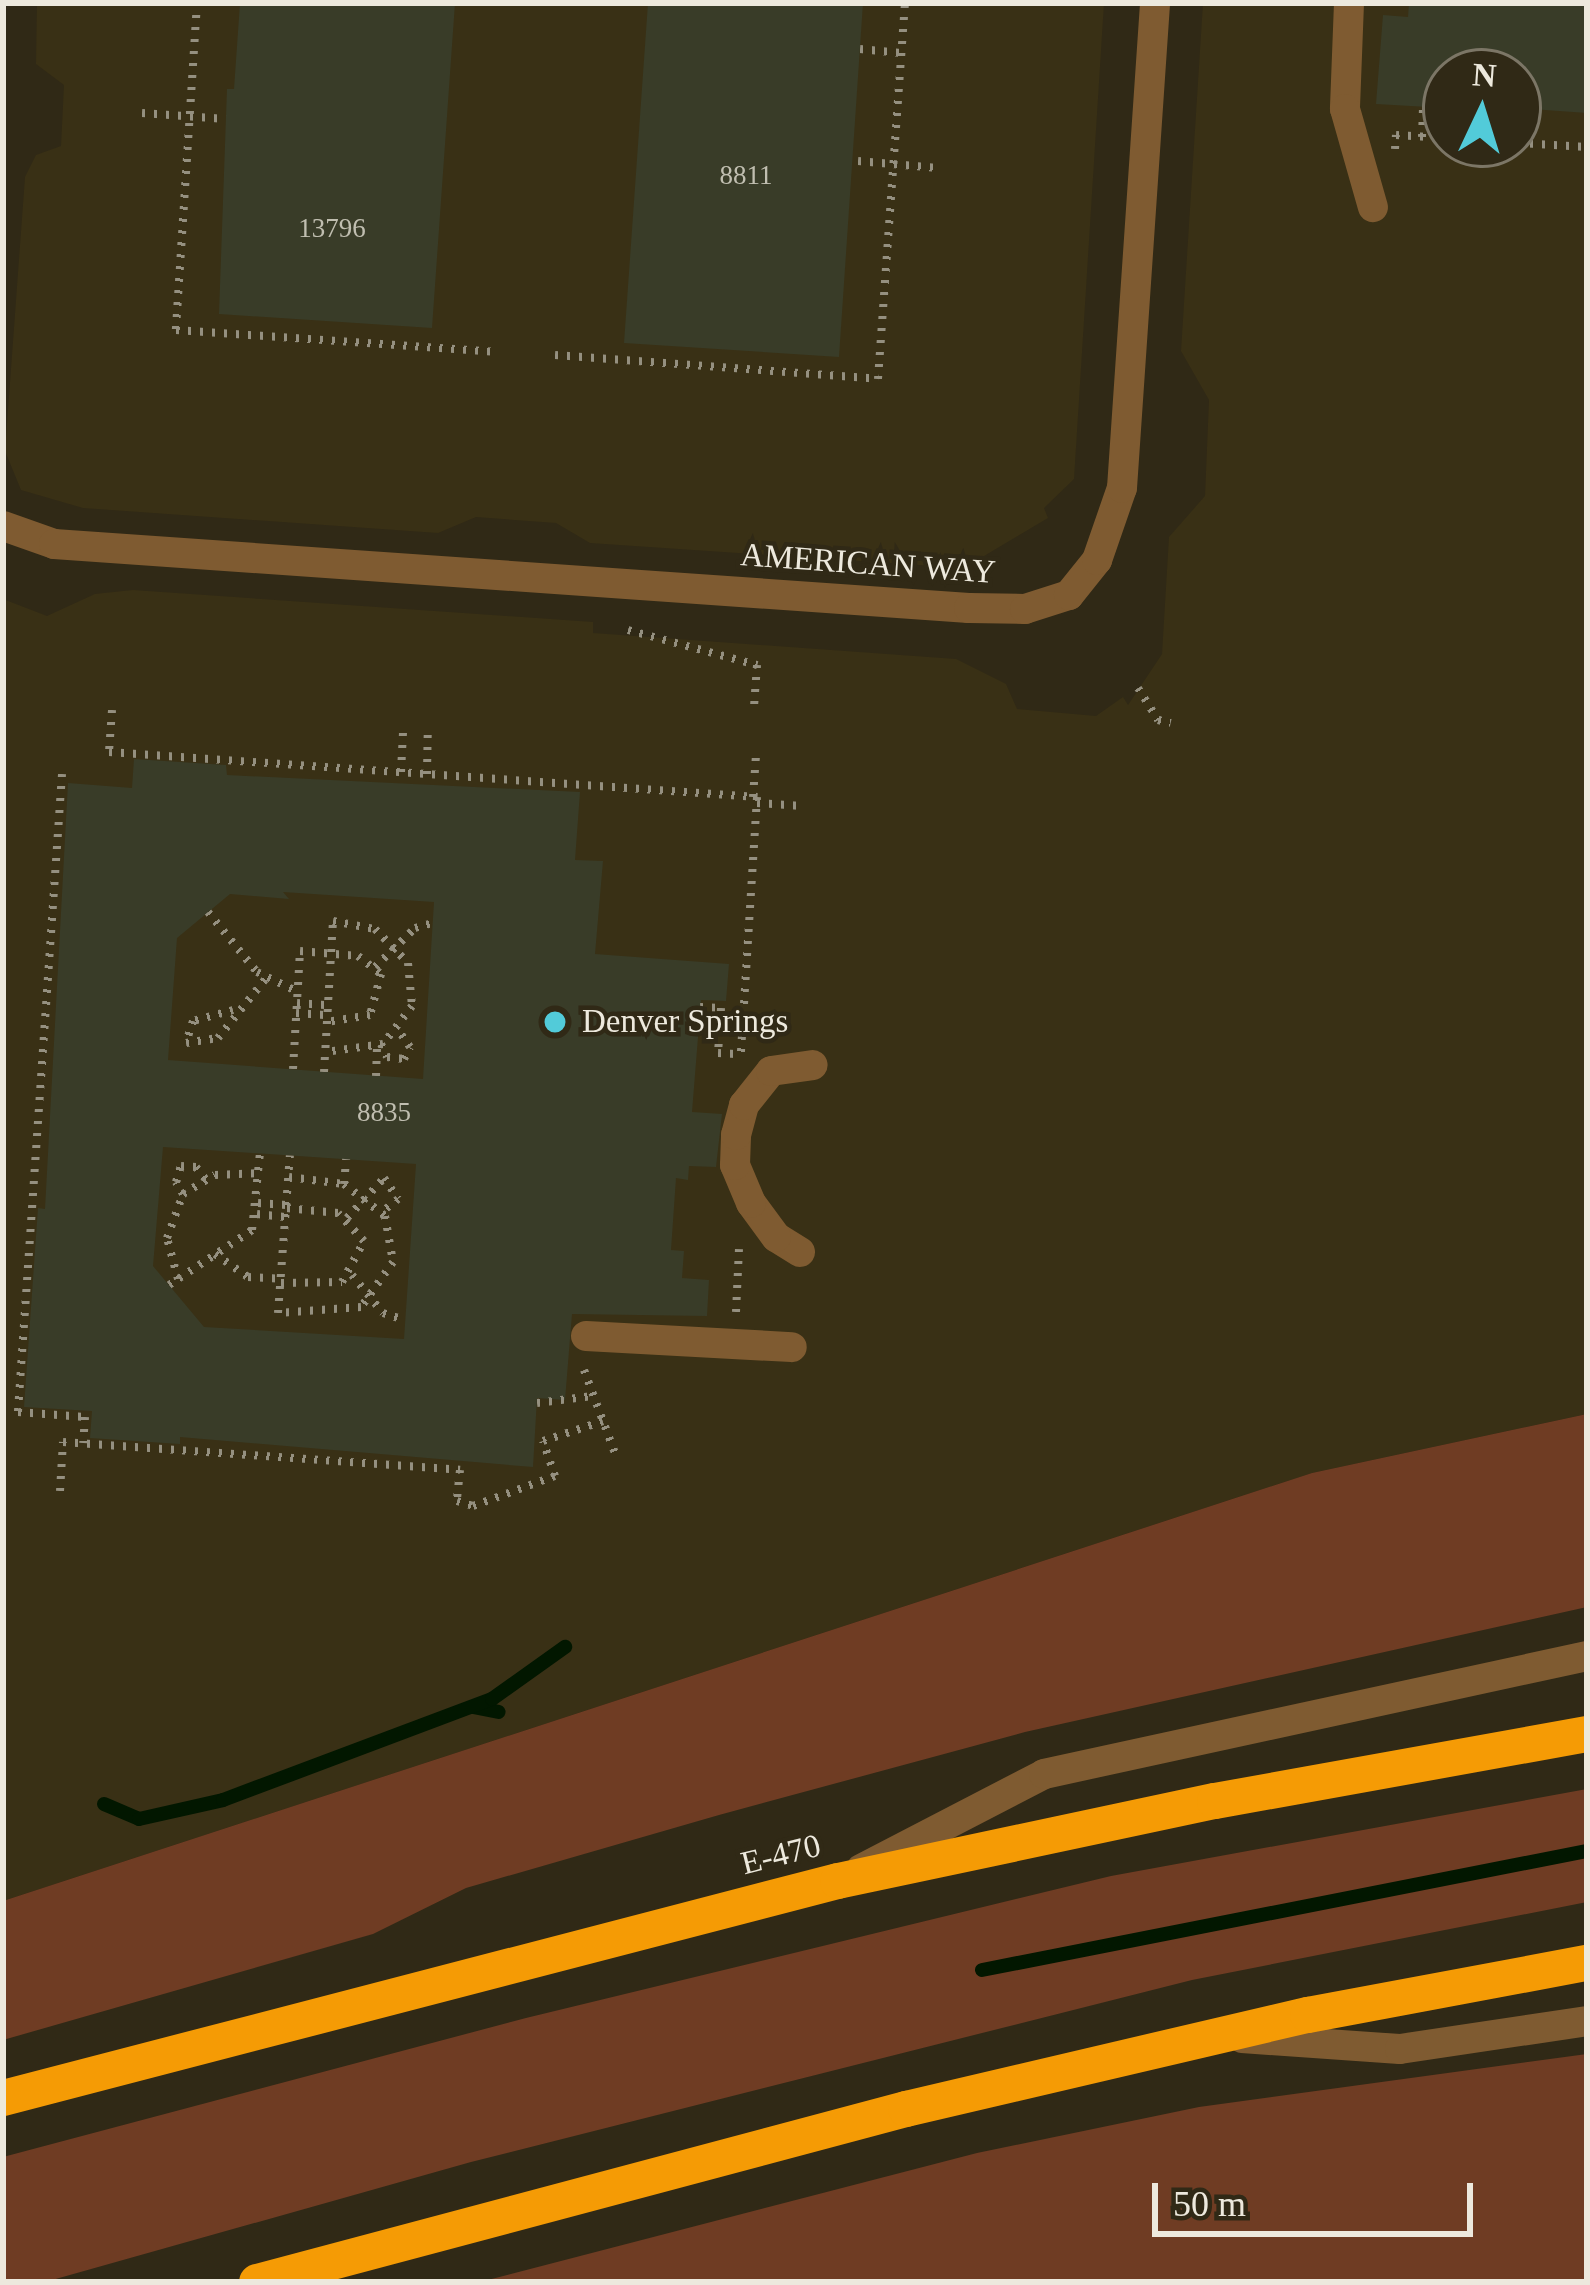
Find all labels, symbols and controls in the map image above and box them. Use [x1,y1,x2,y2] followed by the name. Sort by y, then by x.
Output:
[1422,48,1542,168] north arrow
[1471,56,1497,94] text: N
[720,160,772,192] house number: 8811
[298,213,366,245] house number: 13796
[739,535,997,593] street label: AMERICAN WAY
[582,1002,788,1042] place label: Denver Springs
[539,1006,571,1038] marker: Denver Springs
[357,1097,411,1129] house number: 8835
[737,1826,825,1884] street label: E-470
[1158,2159,1479,2233] scale bar
[1173,2184,1246,2224] text: 50 m

